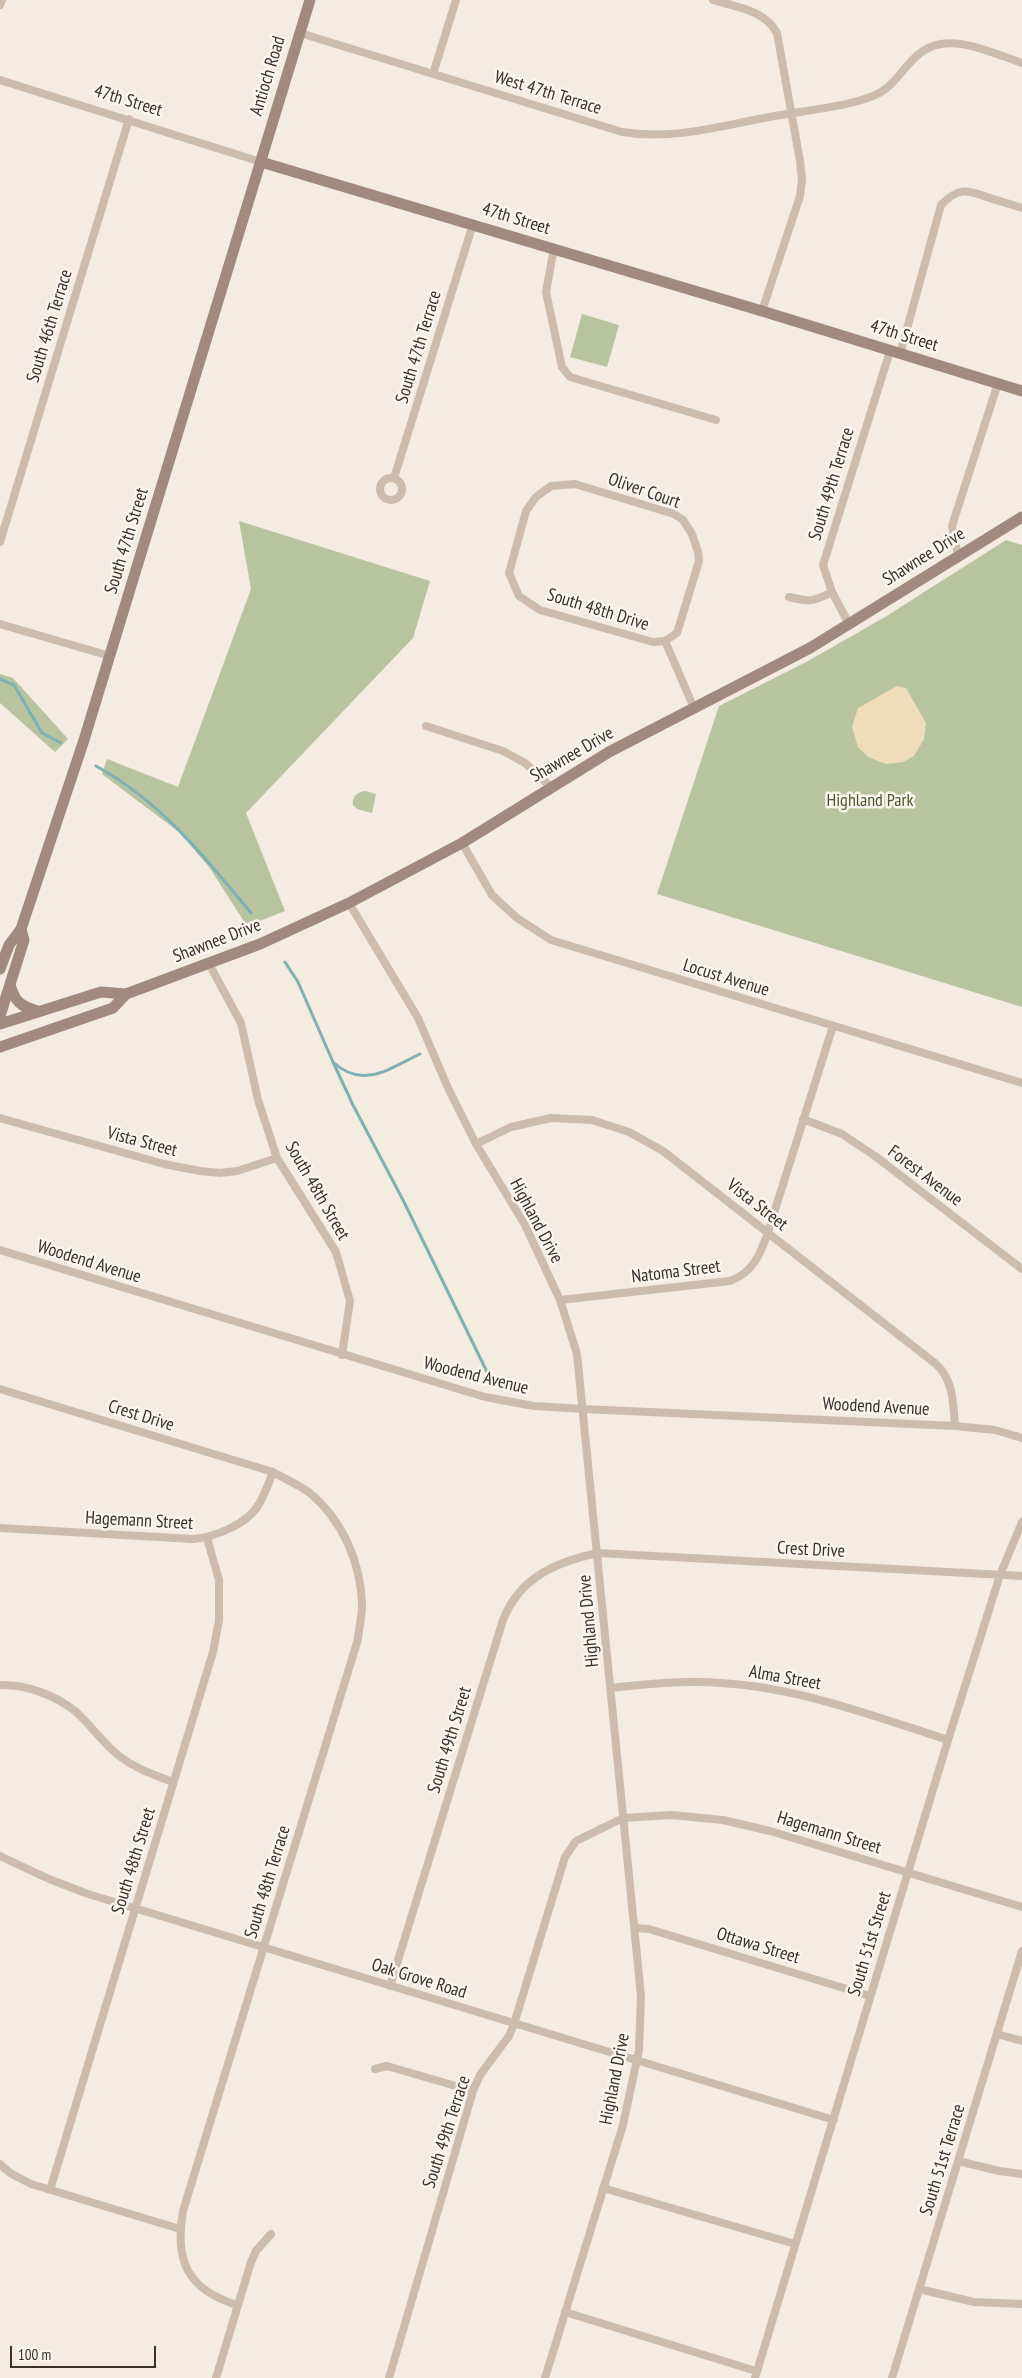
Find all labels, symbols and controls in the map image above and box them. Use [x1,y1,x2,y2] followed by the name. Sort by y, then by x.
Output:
[246,34,290,118] street label: Antioch Road
[492,66,604,120] street label: West 47th Terrace
[91,80,165,122] street label: 47th Street
[479,198,553,240] street label: 47th Street
[23,267,77,385] street label: South 46th Terrace
[392,288,446,406] street label: South 47th Terrace
[867,315,941,357] street label: 47th Street
[805,425,859,543] street label: South 49th Terrace
[605,469,683,513] street label: Oliver Court
[101,485,153,597] street label: South 47th Street
[879,523,969,591] street label: Shawnee Drive
[544,584,652,636] street label: South 48th Drive
[527,722,617,788] street label: Shawnee Drive
[827,790,913,812] park label: Highland Park
[170,914,264,968] street label: Shawnee Drive
[680,955,772,1001] street label: Locust Avenue
[105,1122,179,1162] street label: Vista Street
[280,1138,354,1244] street label: South 48th Street
[883,1141,967,1211] street label: Forest Avenue
[722,1174,792,1236] street label: Vista Street
[505,1175,567,1267] street label: Highland Drive
[35,1236,143,1288] street label: Woodend Avenue
[630,1256,722,1288] street label: Natoma Street
[421,1353,531,1399] street label: Woodend Avenue
[822,1393,930,1421] street label: Woodend Avenue
[105,1396,177,1436] street label: Crest Drive
[85,1507,193,1535] street label: Hagemann Street
[777,1537,845,1563] street label: Crest Drive
[574,1574,604,1668] street label: Highland Drive
[747,1661,823,1695] street label: Alma Street
[424,1684,476,1796] street label: South 49th Street
[108,1805,160,1917] street label: South 48th Street
[774,1807,884,1859] street label: Hagemann Street
[241,1823,295,1941] street label: South 48th Terrace
[844,1889,896,1999] street label: South 51st Street
[714,1923,802,1969] street label: Ottawa Street
[369,1954,469,2004] street label: Oak Grove Road
[596,2031,634,2127] street label: Highland Drive
[419,2073,475,2191] street label: South 49th Terrace
[916,2102,970,2218] street label: South 51st Terrace
[12,2336,159,2368] scale bar
[18,2345,51,2364] text: 100 m

